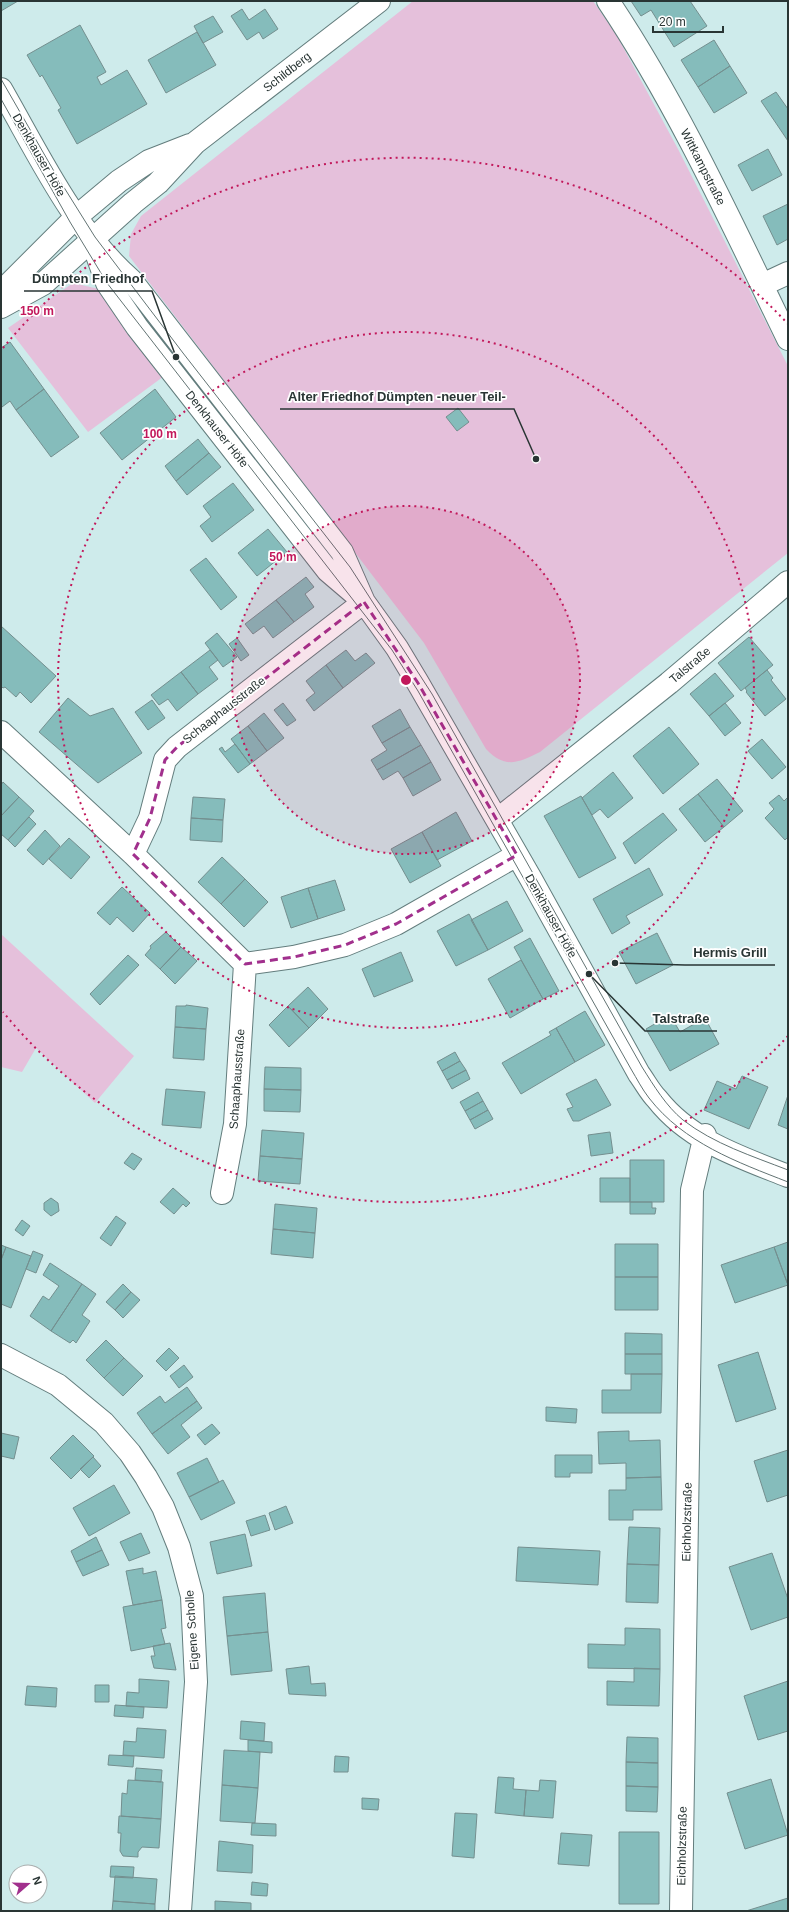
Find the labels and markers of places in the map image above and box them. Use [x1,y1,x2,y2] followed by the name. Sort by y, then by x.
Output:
[24,266,152,291] callout: Dümpten Friedhof
[280,384,514,409] callout: Alter Friedhof Dümpten -neuer Teil-
[399,673,413,687] centre of rings
[685,940,775,965] callout: Hermis Grill
[645,1006,717,1031] callout: Talstraße

